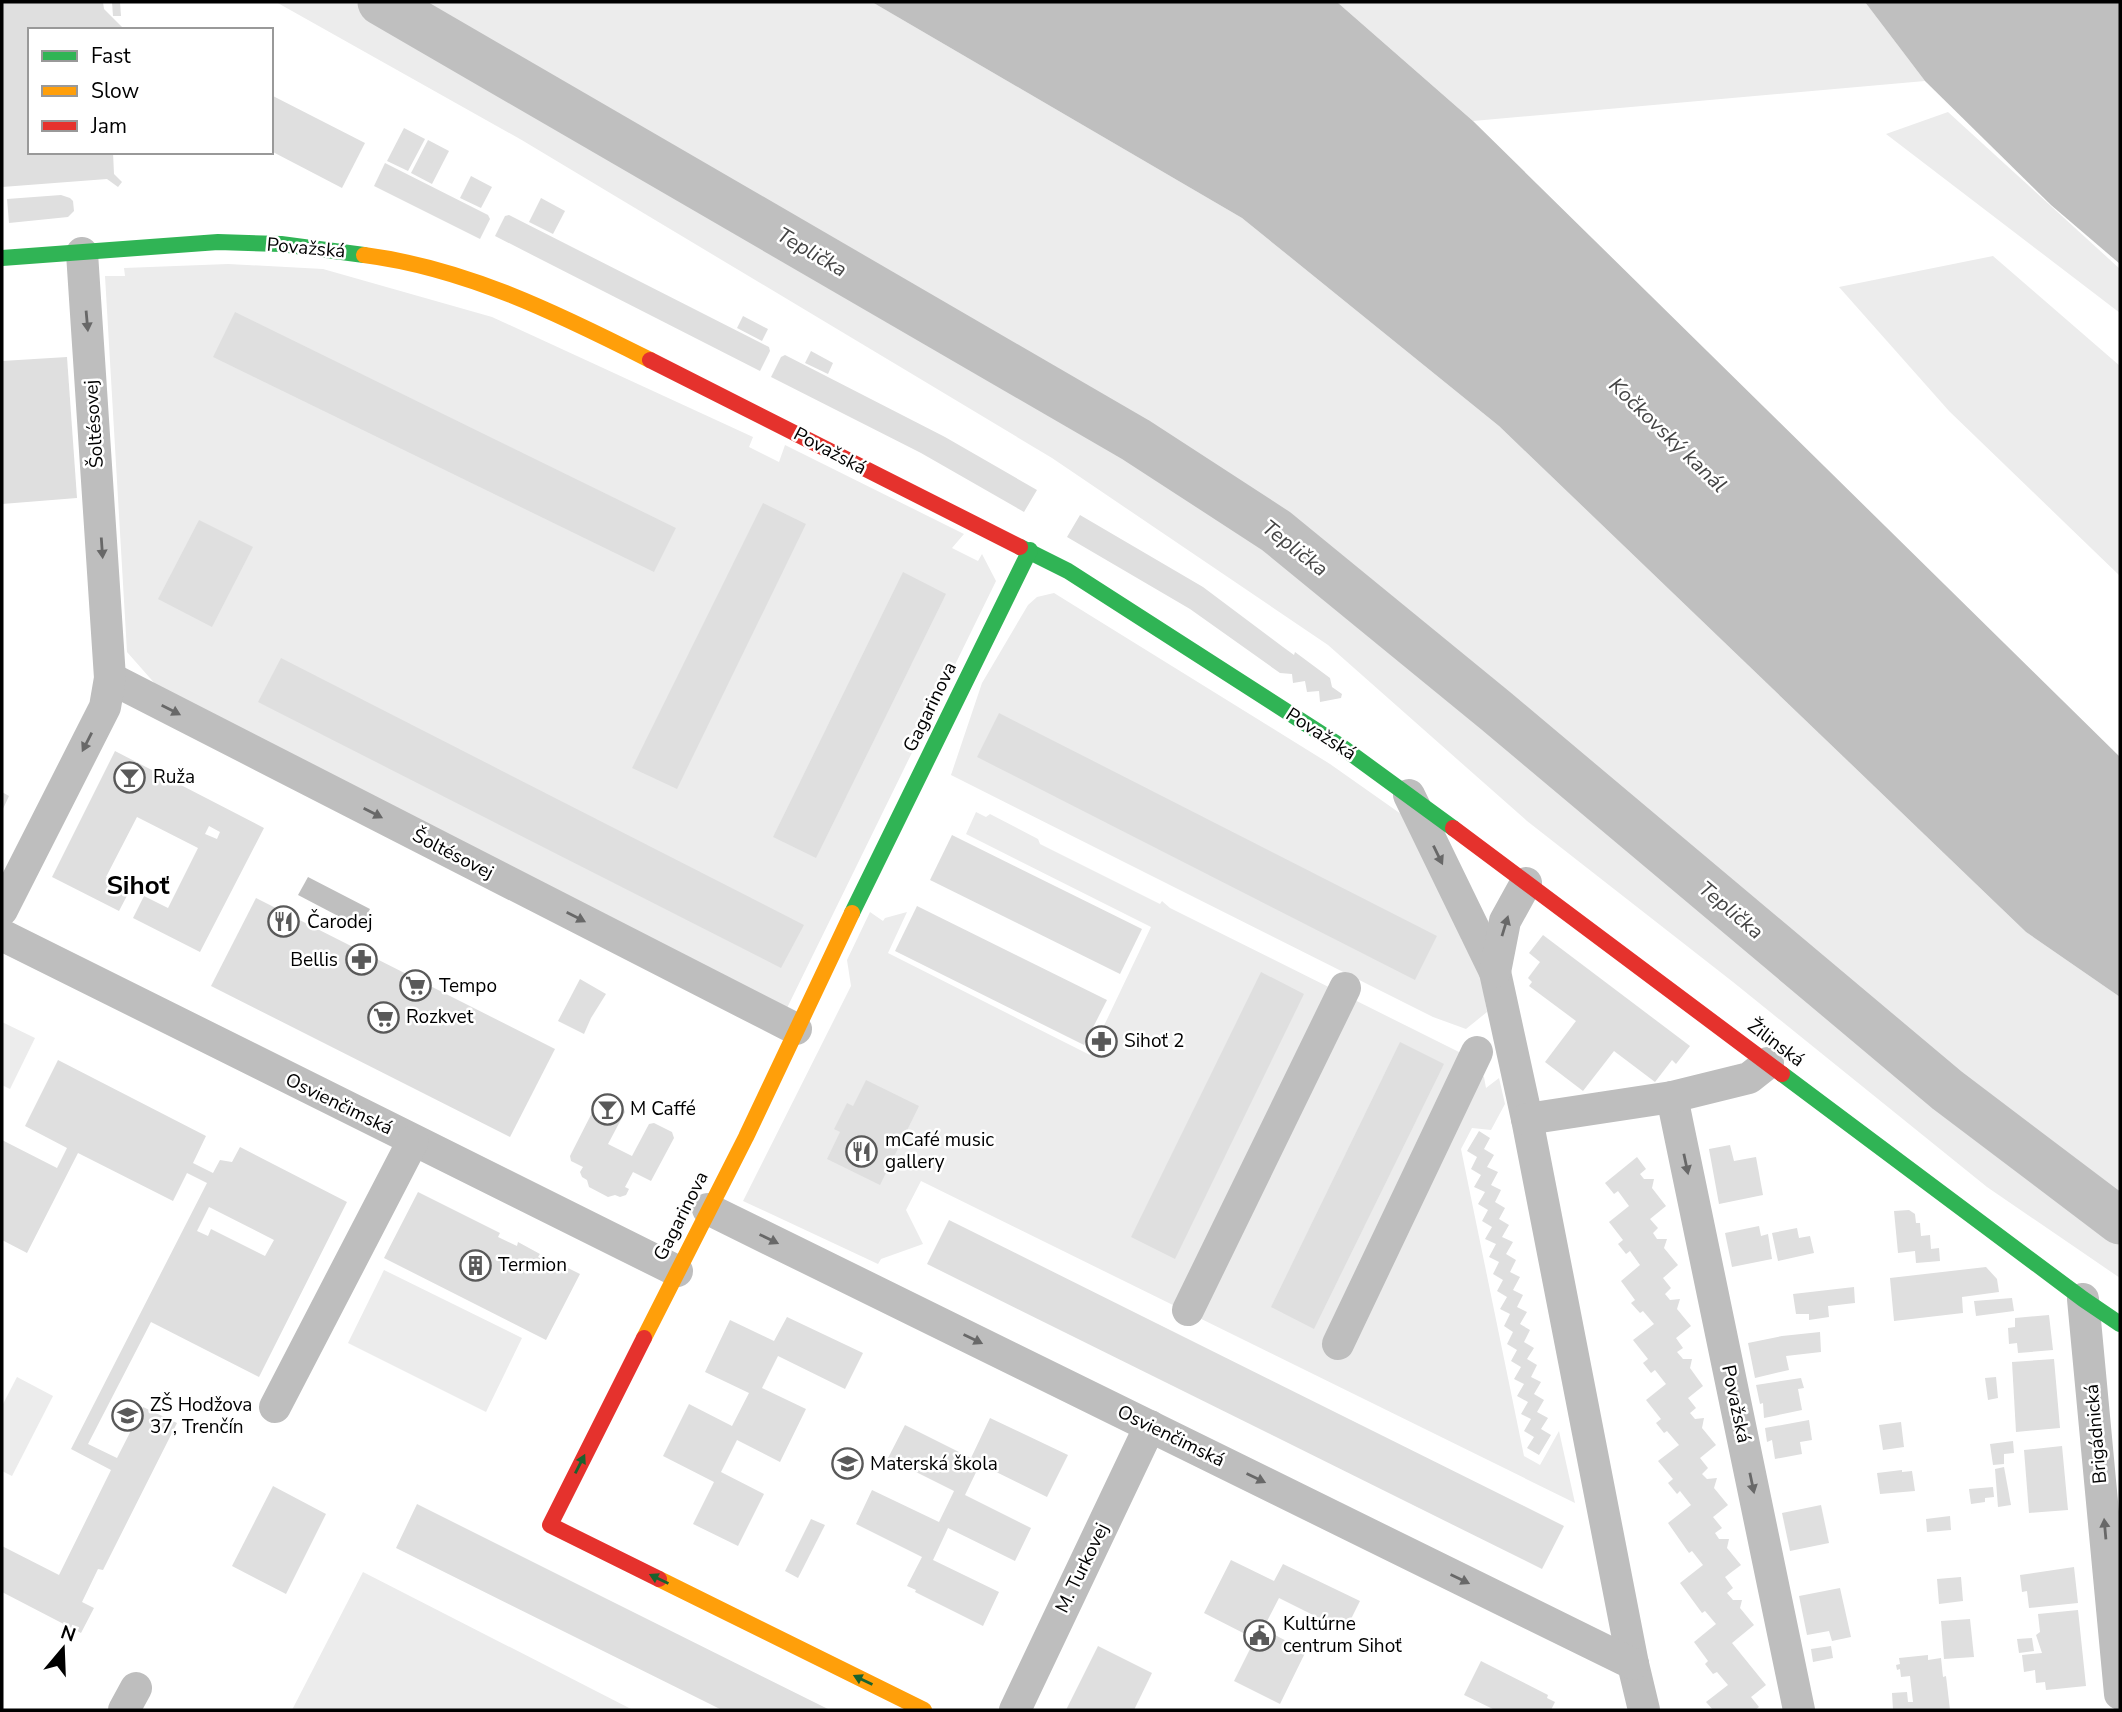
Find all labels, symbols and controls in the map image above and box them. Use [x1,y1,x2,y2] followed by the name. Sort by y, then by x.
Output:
[28,28,273,154] legend
[91,42,131,70] text: Fast
[91,77,140,105] text: Slow
[90,112,127,140] text: Jam
[772,221,852,283] water label: Teplička
[266,232,346,264] street label: Považská
[82,310,93,332] one-way arrow
[1603,371,1733,499] water label: Kočkovský kanál
[78,379,110,469] street label: Šoltésovej
[789,421,871,481] street label: Považská
[1256,513,1334,583] water label: Teplička
[96,537,107,559] one-way arrow
[897,658,963,756] street label: Gagarinova
[1281,702,1361,766] street label: Považská
[161,703,181,715] one-way arrow
[81,732,92,752] one-way arrow
[113,760,147,794] bar icon: Ruža
[153,764,195,790] place label: Ruža
[363,808,383,819] one-way arrow
[408,822,498,886] street label: Šoltésovej
[1432,845,1444,865] one-way arrow
[106,868,171,903] district label: Sihoť
[1693,875,1769,945] water label: Teplička
[267,905,301,939] restaurant icon: Čarodej
[307,909,372,935] place label: Čarodej
[566,911,586,922] one-way arrow
[1501,915,1511,936] one-way arrow
[344,943,378,977] pharmacy icon: Bellis
[290,947,338,973] place label: Bellis
[399,969,433,1003] supermarket icon: Tempo
[439,973,497,999] place label: Tempo
[366,1000,400,1034] supermarket icon: Rozkvet
[406,1004,474,1030] place label: Rozkvet
[1742,1013,1810,1073] street label: Žilinská
[1084,1024,1118,1058] pharmacy icon: Sihoť 2
[1124,1028,1184,1054] place label: Sihoť 2
[281,1067,397,1141] street label: Osvienčimská
[590,1092,624,1126] bar icon: M Caffé
[630,1096,696,1122] place label: M Caffé
[885,1127,994,1175] place label: mCafé music gallery
[845,1134,879,1168] restaurant icon: mCafé music gallery
[1681,1153,1692,1175] one-way arrow
[647,1167,715,1265] street label: Gagarinova
[759,1234,779,1245] one-way arrow
[458,1248,492,1282] building icon: Termion
[498,1252,567,1278] place label: Termion
[963,1334,983,1345] one-way arrow
[1715,1363,1757,1445] street label: Považská
[2079,1383,2113,1485] street label: Brigádnická
[150,1392,252,1440] place label: ZŠ Hodžova 37, Trenčín
[110,1399,144,1433] school or university icon: ZŠ Hodžova 37, Trenčín
[1113,1399,1229,1473] street label: Osvienčimská
[830,1447,864,1481] school or university icon: Materská škola
[870,1451,998,1477] place label: Materská škola
[575,1454,586,1474] one-way arrow
[1747,1472,1758,1494] one-way arrow
[1246,1473,1266,1484] one-way arrow
[2099,1518,2110,1540] one-way arrow
[1049,1519,1115,1617] street label: M. Turkovej
[649,1573,669,1585] one-way arrow
[1450,1573,1470,1585] one-way arrow
[1283,1611,1402,1659] place label: Kultúrne centrum Sihoť
[28,1614,98,1684] north arrow
[1243,1618,1277,1652] public building icon: Kultúrne centrum Sihoť
[57,1619,79,1648] text: N
[853,1674,873,1685] one-way arrow

